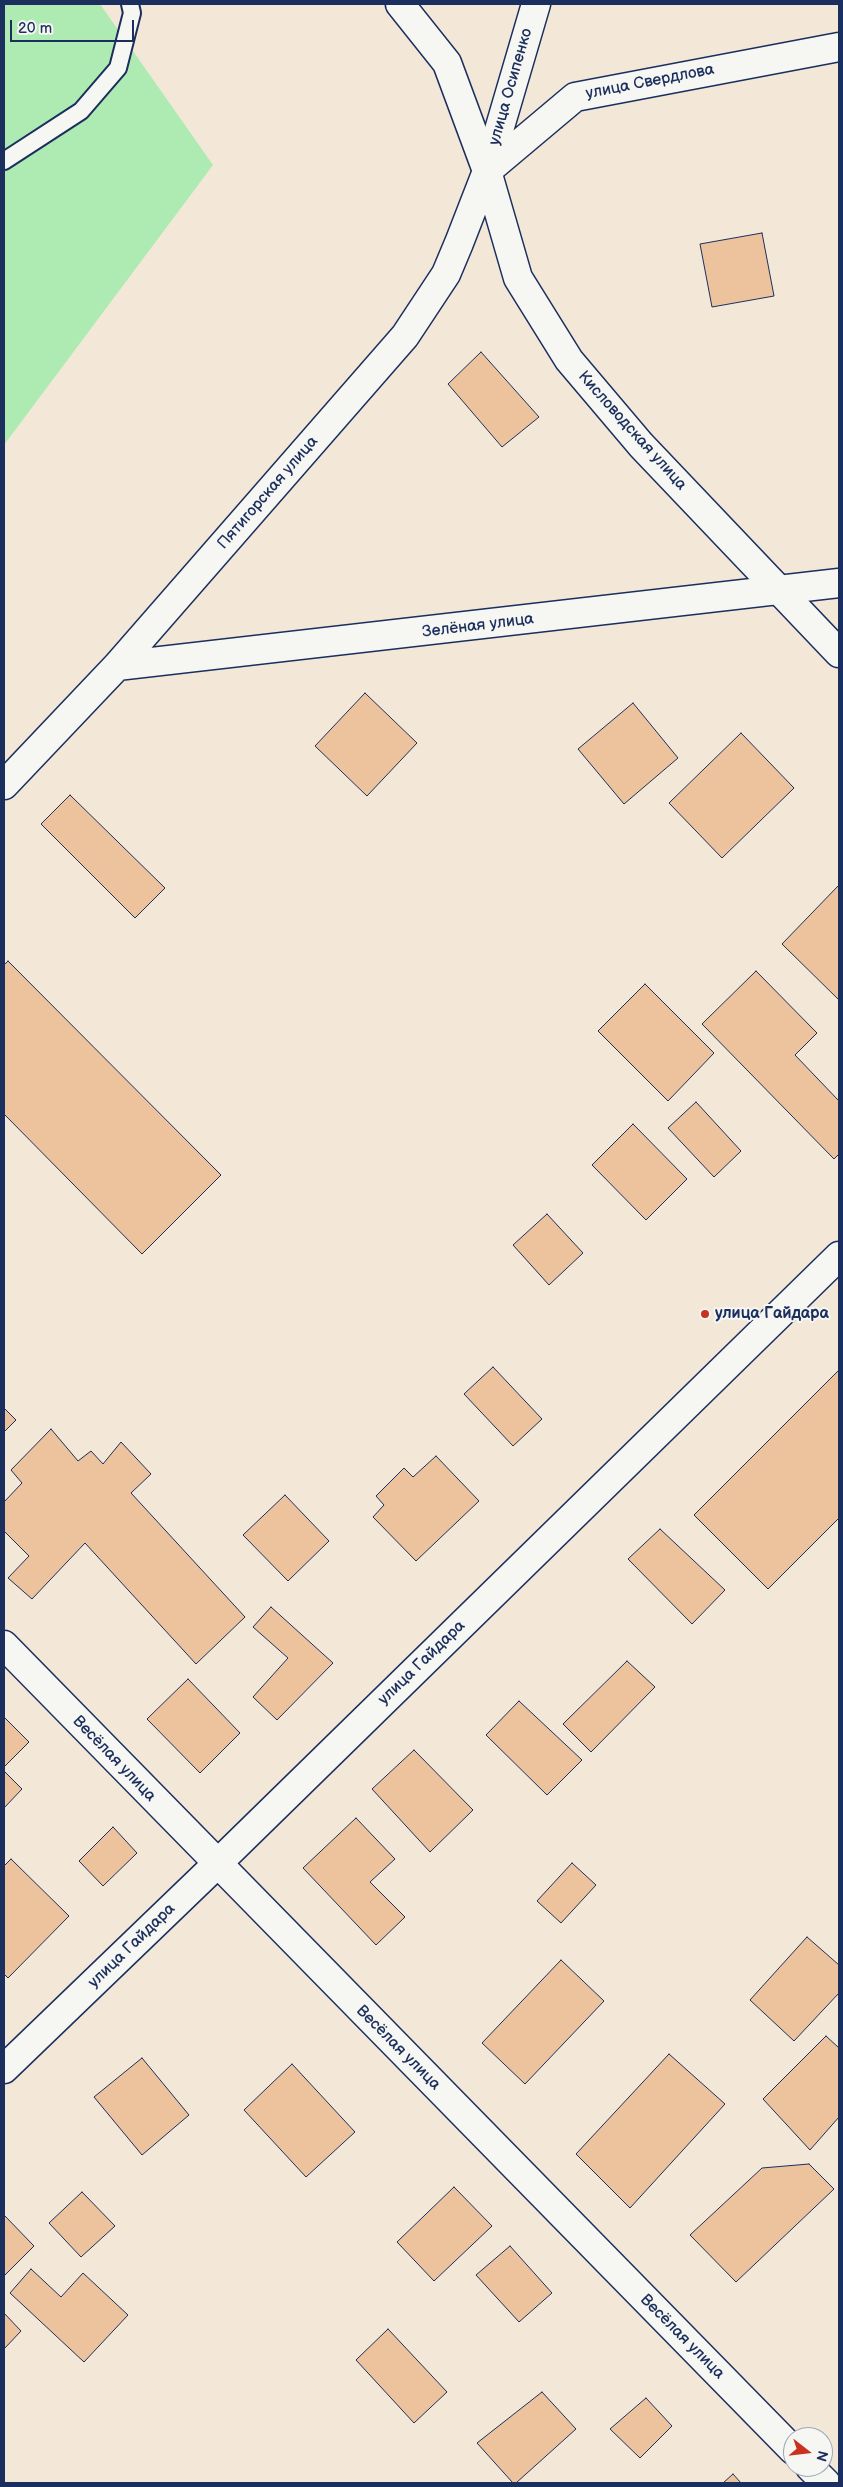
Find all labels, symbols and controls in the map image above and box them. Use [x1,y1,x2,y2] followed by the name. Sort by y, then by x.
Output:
[12,10,136,42] scale bar
[18,19,52,38] text: 20 m
[485,26,537,148] street label: улица Осипенко
[584,60,716,104] street label: улица Свердлова
[573,368,691,494] street label: Кисловодская улица
[214,433,322,553] street label: Пятигорская улица
[421,610,535,642] street label: Зелёная улица
[715,1304,829,1324] place label: улица Гайдара
[699,1308,711,1320] marker: улица Гайдара
[374,1617,470,1709] street label: улица Гайдара
[68,1712,160,1806] street label: Весёлая улица
[84,1900,180,1992] street label: улица Гайдара
[352,2002,444,2094] street label: Весёлая улица
[636,2291,728,2383] street label: Весёлая улица
[783,2427,833,2477] north arrow
[812,2449,832,2463] text: N

